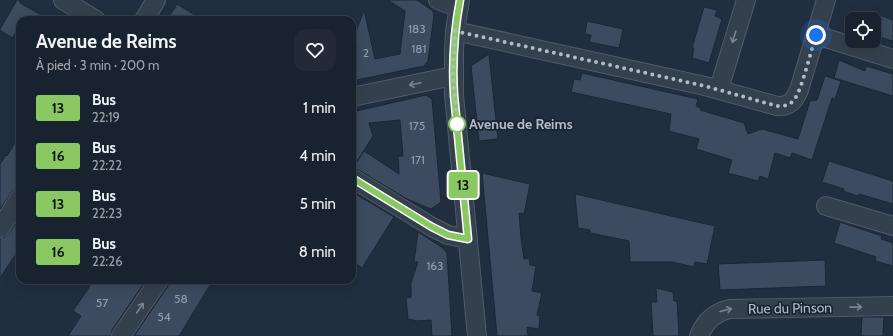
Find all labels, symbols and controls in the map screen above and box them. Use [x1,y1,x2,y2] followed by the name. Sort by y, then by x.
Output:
[845,12,881,48] map controls
[845,12,881,48] button: locate
[408,21,426,36] house number: 183
[806,25,826,45] your location
[294,29,336,71] button: heart
[36,30,177,53] text: Avenue de Reims
[730,31,737,44] one-way arrow
[411,41,427,56] house number: 181
[363,45,369,60] house number: 2
[36,57,159,73] text: À pied · 3 min · 200 m
[409,80,422,88] one-way arrow
[92,91,116,109] text: Bus
[52,99,64,117] text: 13
[303,99,336,117] text: 1 min
[92,109,120,125] text: 22:19
[448,115,466,133] marker: Avenue de Reims
[469,115,573,133] place label: Avenue de Reims
[409,118,425,133] house number: 175
[92,139,116,157] text: Bus
[51,147,65,165] text: 16
[299,147,336,165] text: 4 min
[411,152,425,167] house number: 171
[92,157,122,173] text: 22:22
[445,172,481,198] line badge: 13
[457,176,469,194] text: 13
[92,187,116,205] text: Bus
[52,195,64,213] text: 13
[300,195,336,213] text: 5 min
[92,205,122,221] text: 22:23
[92,235,116,253] text: Bus
[51,243,65,261] text: 16
[299,243,336,261] text: 8 min
[92,253,123,269] text: 22:26
[426,258,444,273] house number: 163
[174,291,188,306] house number: 58
[96,295,108,310] house number: 57
[748,298,832,318] street label: Rue du Pinson
[136,303,144,314] one-way arrow
[849,303,862,311] one-way arrow
[719,306,732,314] one-way arrow
[157,309,171,324] house number: 54

